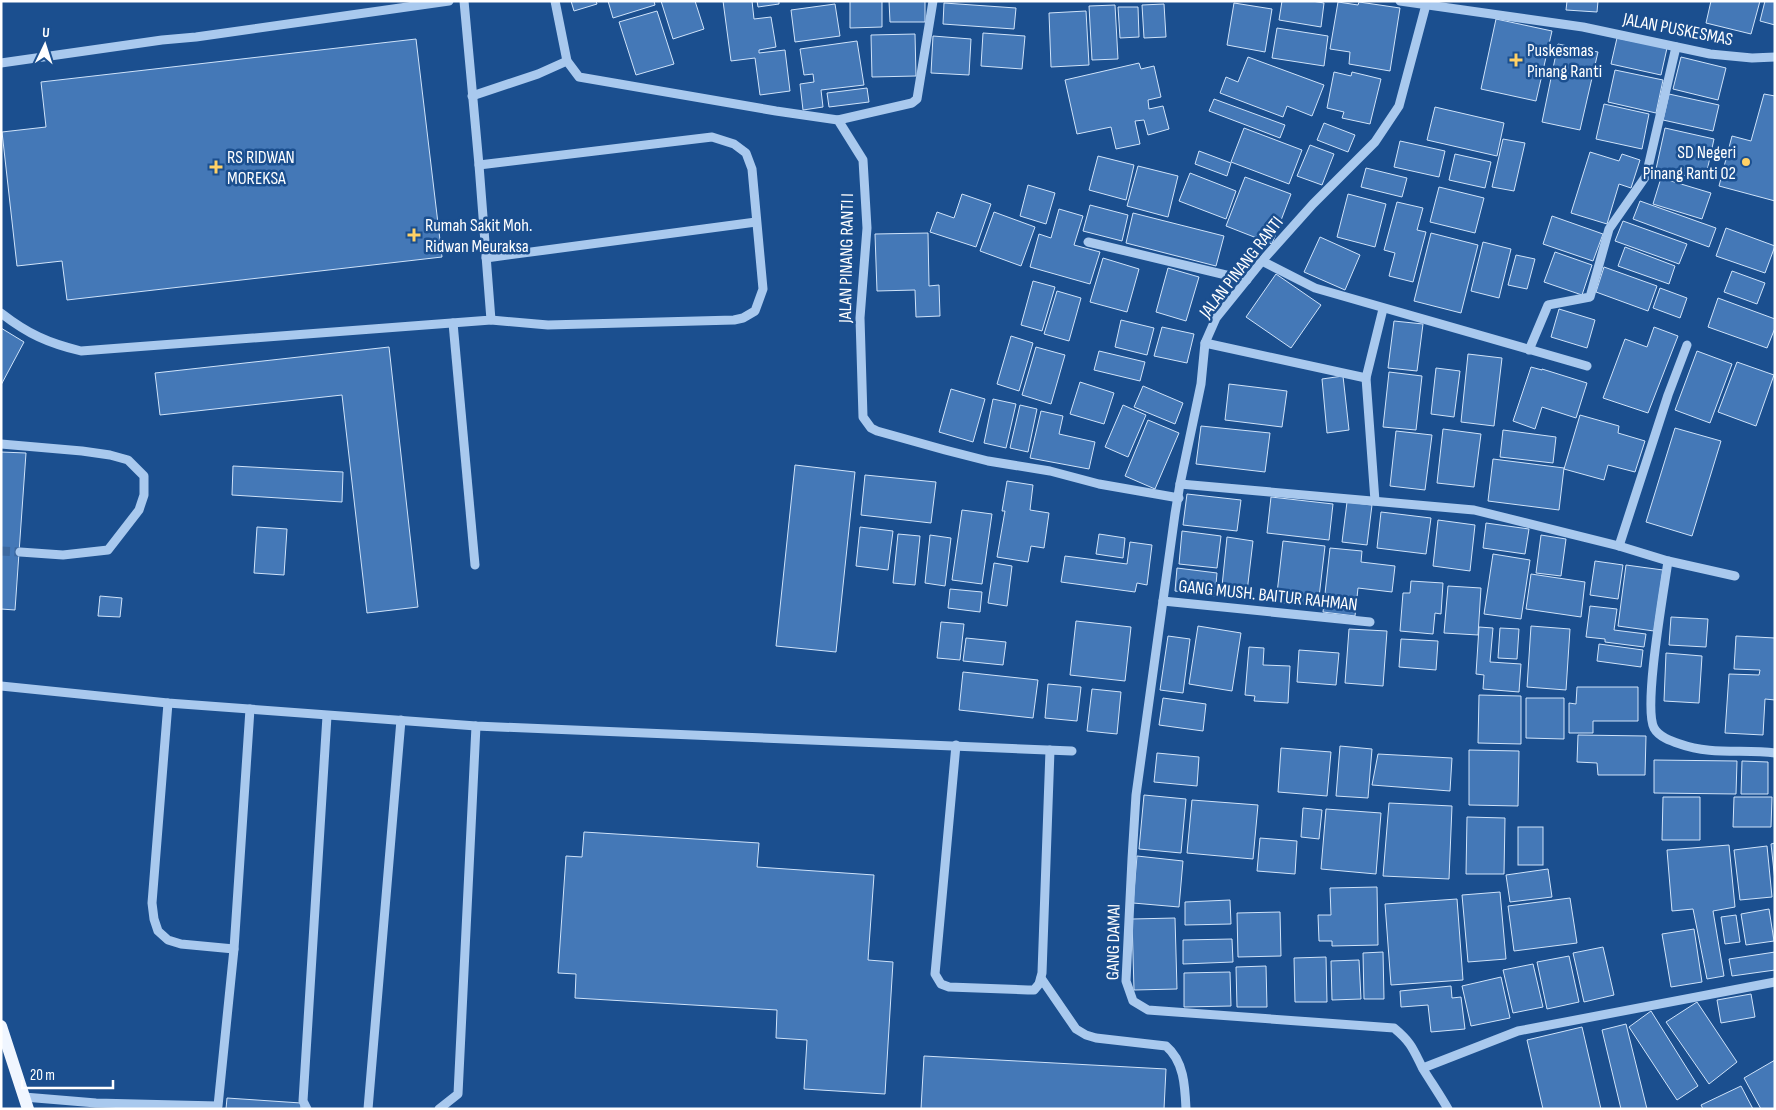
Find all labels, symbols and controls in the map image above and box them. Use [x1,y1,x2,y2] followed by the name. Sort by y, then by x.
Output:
[1620,8,1735,50] street label: JALAN PUSKESMAS
[20,20,70,70] north arrow
[42,24,50,41] text: U
[1527,40,1602,82] place label: Puskesmas Pinang Ranti
[1509,53,1523,67] marker: Puskesmas Pinang Ranti
[1643,142,1736,184] place label: SD Negeri Pinang Ranti 02
[227,147,295,189] place label: RS RIDWAN MOREKSA
[1740,156,1752,168] marker: SD Negeri Pinang Ranti 02
[209,160,223,174] marker: RS RIDWAN MOREKSA
[835,193,858,324] street label: JALAN PINANG RANTI I
[1195,212,1288,323] street label: JALAN PINANG RANTI
[425,215,532,257] place label: Rumah Sakit Moh. Ridwan Meuraksa
[407,228,421,242] marker: Rumah Sakit Moh. Ridwan Meuraksa
[1177,576,1358,615] street label: GANG MUSH. BAITUR RAHMAN
[1102,904,1125,980] street label: GANG DAMAI
[22,1058,114,1090] scale bar
[30,1066,55,1085] text: 20 m

